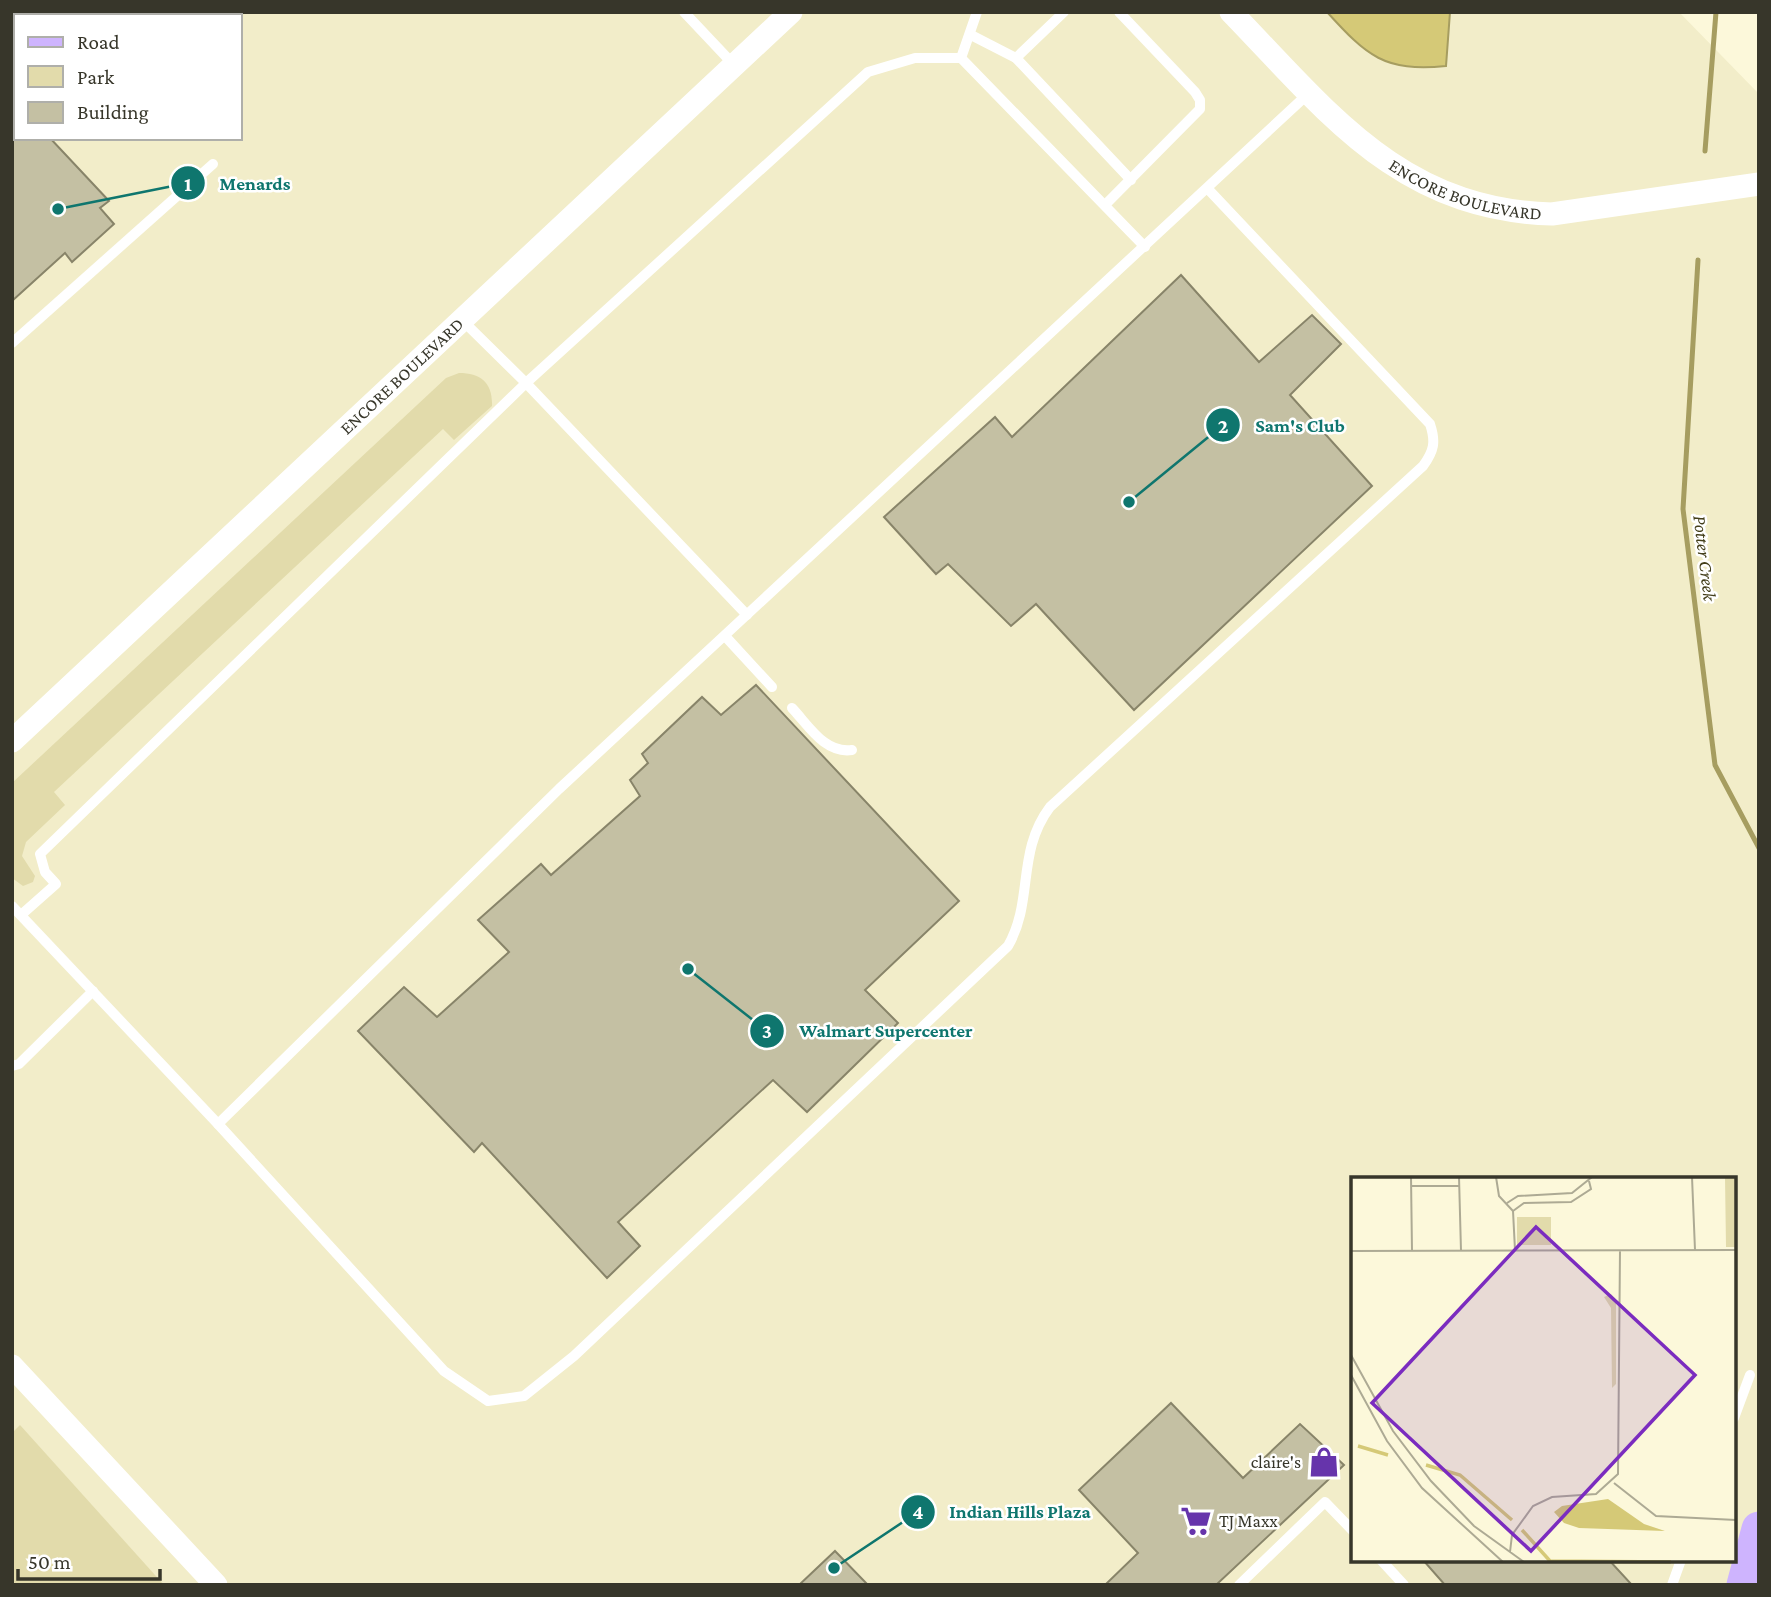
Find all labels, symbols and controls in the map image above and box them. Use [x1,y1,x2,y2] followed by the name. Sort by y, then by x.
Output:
[14,14,242,140] legend
[77,30,120,54] text: Road
[77,65,114,89] text: Park
[77,100,149,124] text: Building
[1385,155,1542,224] street label: ENCORE BOULEVARD
[171,163,304,203] callout: Menards
[184,172,192,196] text: 1
[220,173,291,194] text: Menards
[336,314,468,439] street label: ENCORE BOULEVARD
[1206,405,1358,445] callout: Sam's Club
[1218,414,1229,438] text: 2
[1255,415,1345,436] text: Sam's Club
[1689,514,1721,603] water label: Potter Creek
[750,1011,986,1051] callout: Walmart Supercenter
[762,1019,772,1043] text: 3
[798,1020,973,1041] text: Walmart Supercenter
[1351,1177,1736,1562] inset map
[1307,1445,1341,1479] shop icon: claire's
[1251,1452,1301,1472] place label: claire's
[901,1492,1105,1532] callout: Indian Hills Plaza
[912,1500,924,1524] text: 4
[949,1501,1091,1522] text: Indian Hills Plaza
[1179,1504,1213,1538] supermarket icon: TJ Maxx
[1219,1511,1278,1531] place label: TJ Maxx
[18,1538,159,1582] scale bar
[28,1550,71,1574] text: 50 m

